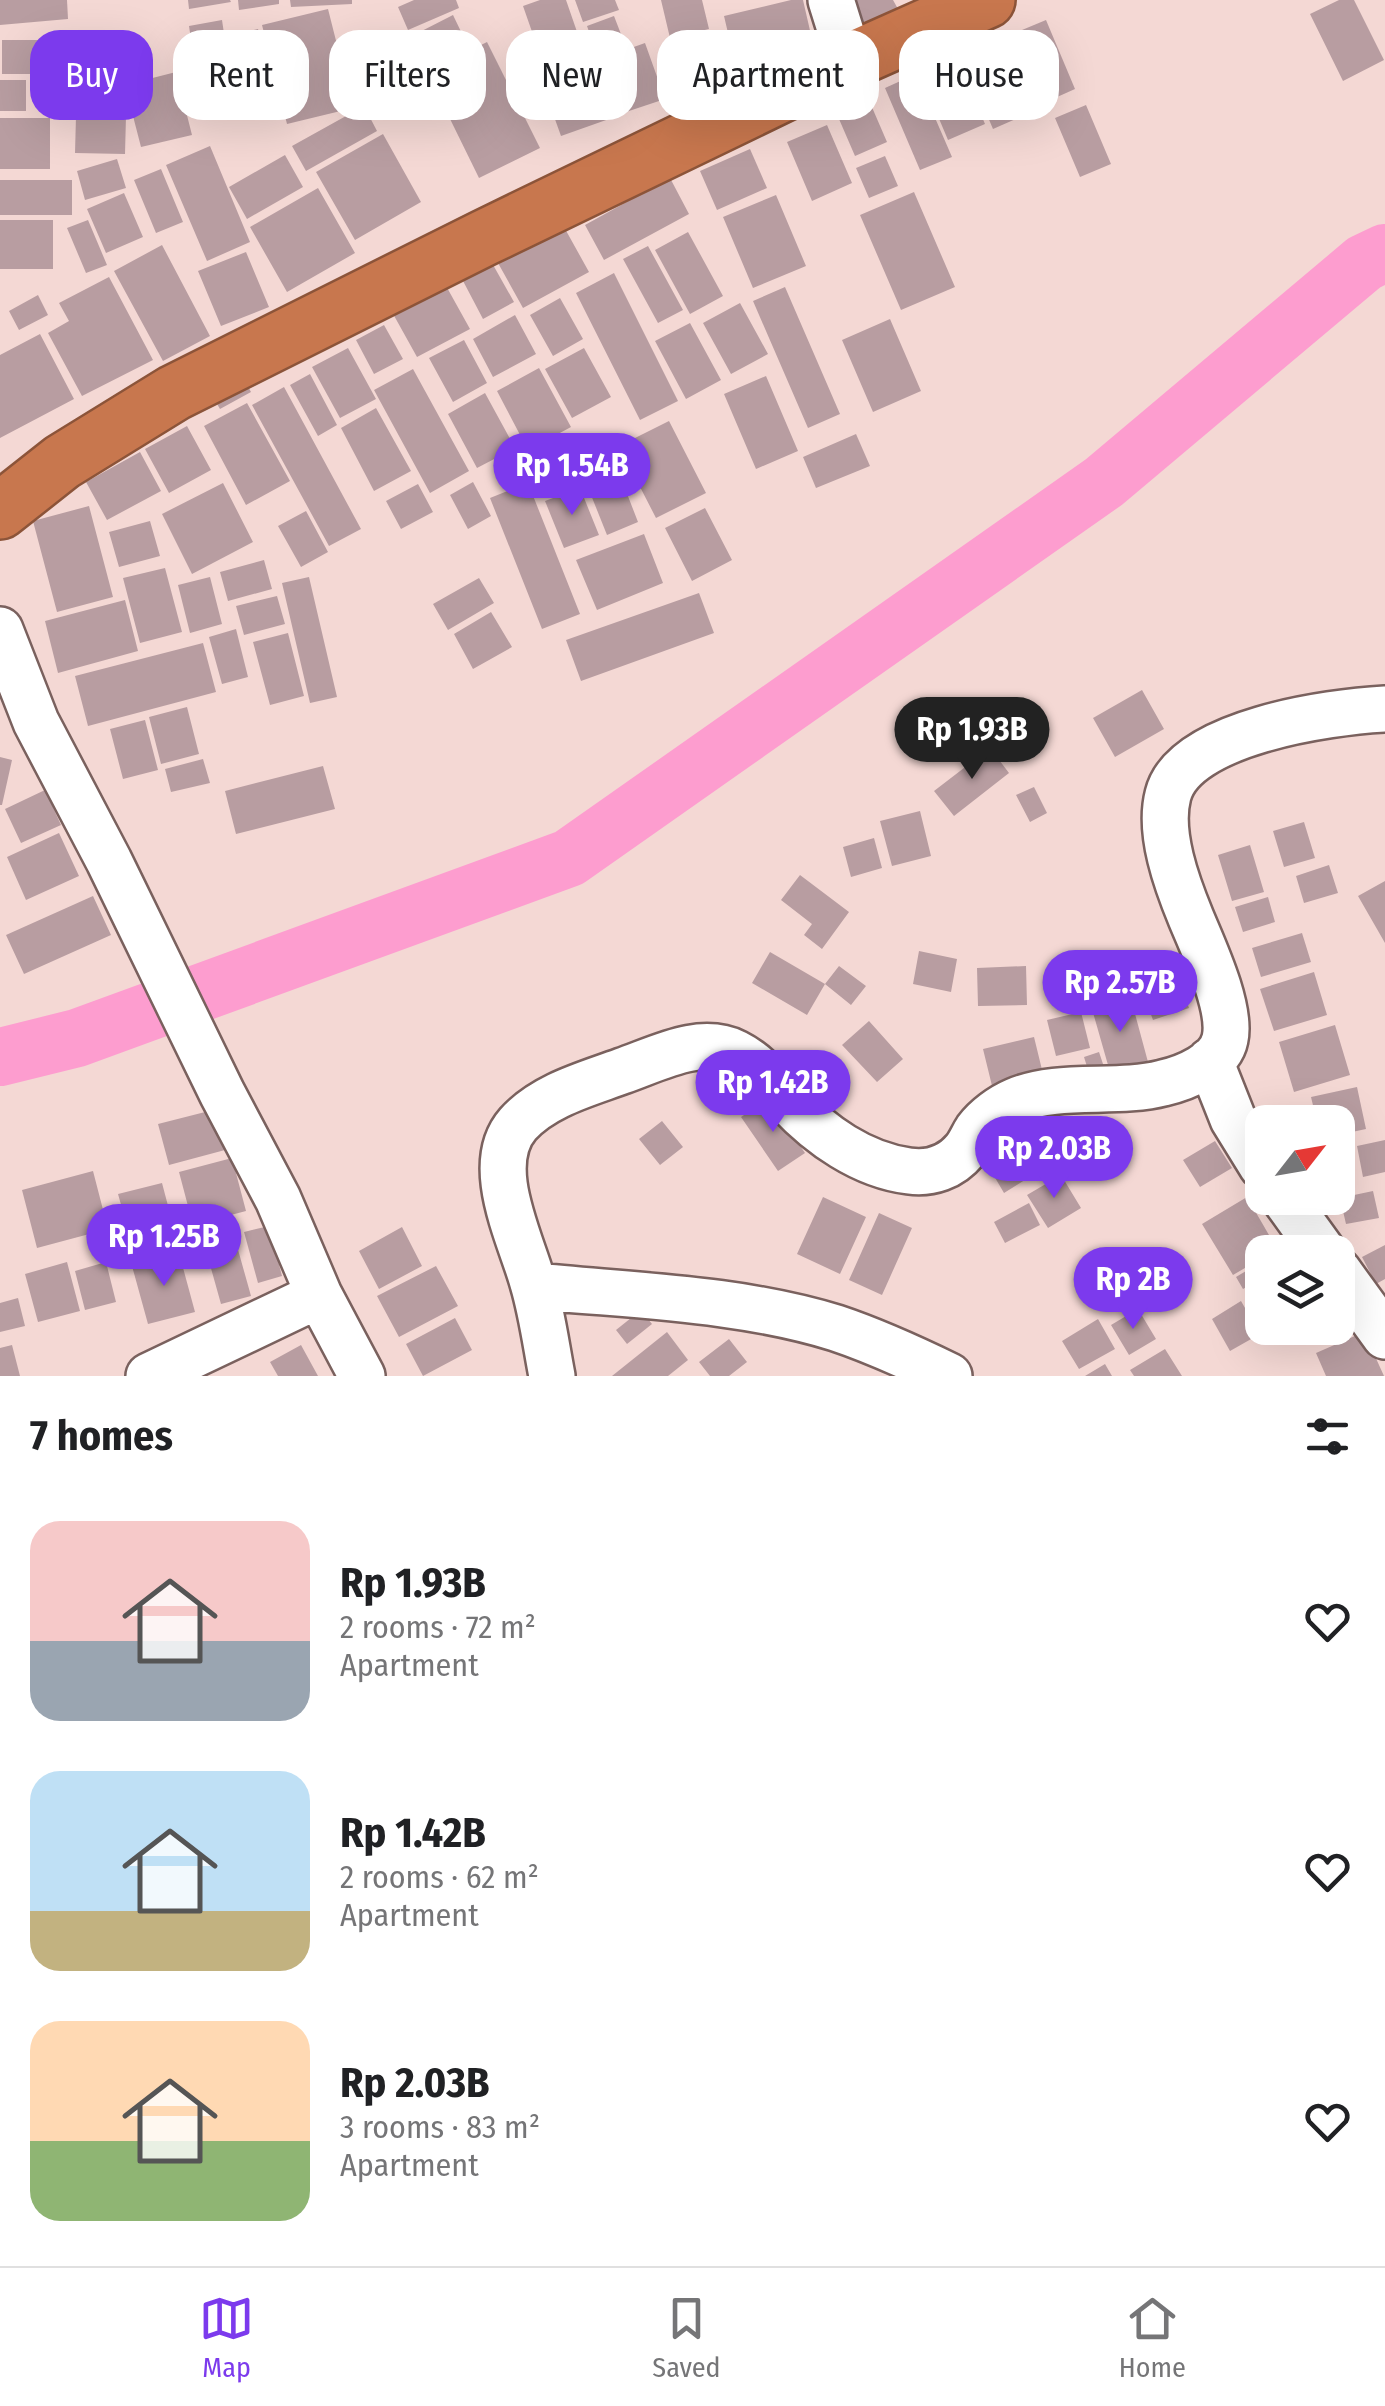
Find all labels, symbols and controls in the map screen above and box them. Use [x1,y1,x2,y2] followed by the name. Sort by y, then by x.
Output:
[30,30,153,120] chip: Buy
[173,30,309,120] chip: Rent
[329,30,486,120] chip: Filters
[506,30,637,120] chip: New
[657,30,879,120] chip: Apartment
[899,30,1059,120] chip: House
[469,433,675,518] pin: Rp 1.54B
[515,446,629,484] text: Rp 1.54B
[869,697,1075,782] pin: Rp 1.93B
[916,710,1028,748] text: Rp 1.93B
[1017,950,1223,1035] pin: Rp 2.57B
[1065,963,1175,1001] text: Rp 2.57B
[670,1050,876,1135] pin: Rp 1.42B
[718,1063,828,1101] text: Rp 1.42B
[1245,1105,1355,1215] north arrow
[1245,1105,1355,1345] map controls
[951,1116,1157,1201] pin: Rp 2.03B
[997,1129,1111,1167] text: Rp 2.03B
[61,1204,267,1289] pin: Rp 1.25B
[108,1217,220,1255] text: Rp 1.25B
[1245,1235,1355,1345] button: layers
[1063,1247,1203,1332] pin: Rp 2B
[1096,1260,1170,1298] text: Rp 2B
[1300,1409,1355,1464] icon: filters
[30,1411,173,1461] text: 7 homes
[340,1558,486,1608] text: Rp 1.93B
[110,1561,230,1681] icon: home
[1300,1594,1355,1649] icon: heart
[340,1608,536,1646] text: 2 rooms · 72 m²
[340,1646,479,1684] text: Apartment
[340,1808,486,1858] text: Rp 1.42B
[110,1811,230,1931] icon: home
[1300,1844,1355,1899] icon: heart
[340,1858,539,1896] text: 2 rooms · 62 m²
[340,1896,479,1934] text: Apartment
[340,2058,489,2108] text: Rp 2.03B
[110,2061,230,2181] icon: home
[1300,2094,1355,2149] icon: heart
[340,2108,540,2146] text: 3 rooms · 83 m²
[340,2146,479,2184] text: Apartment
[199,2291,254,2384] tab: Map
[652,2291,721,2384] tab: Saved
[1119,2291,1186,2384] tab: Home

